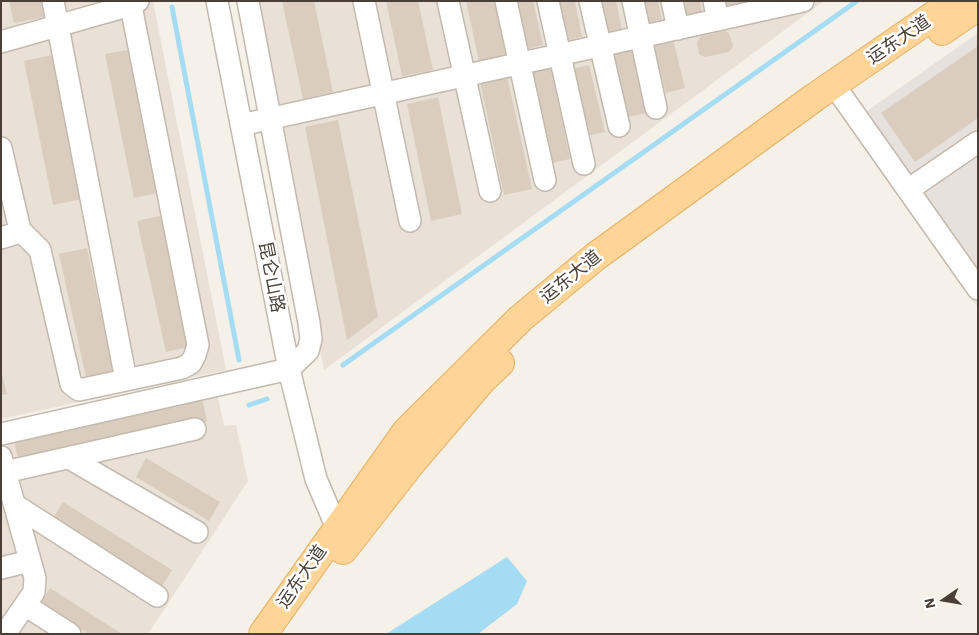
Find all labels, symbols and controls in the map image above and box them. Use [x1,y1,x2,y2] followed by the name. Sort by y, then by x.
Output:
[863,11,935,69] street label: 运东大道
[254,240,288,314] street label: 昆仑山路
[536,246,606,308] street label: 运东大道
[273,541,331,613] street label: 运东大道
[919,575,969,625] north arrow
[920,597,938,610] text: N

